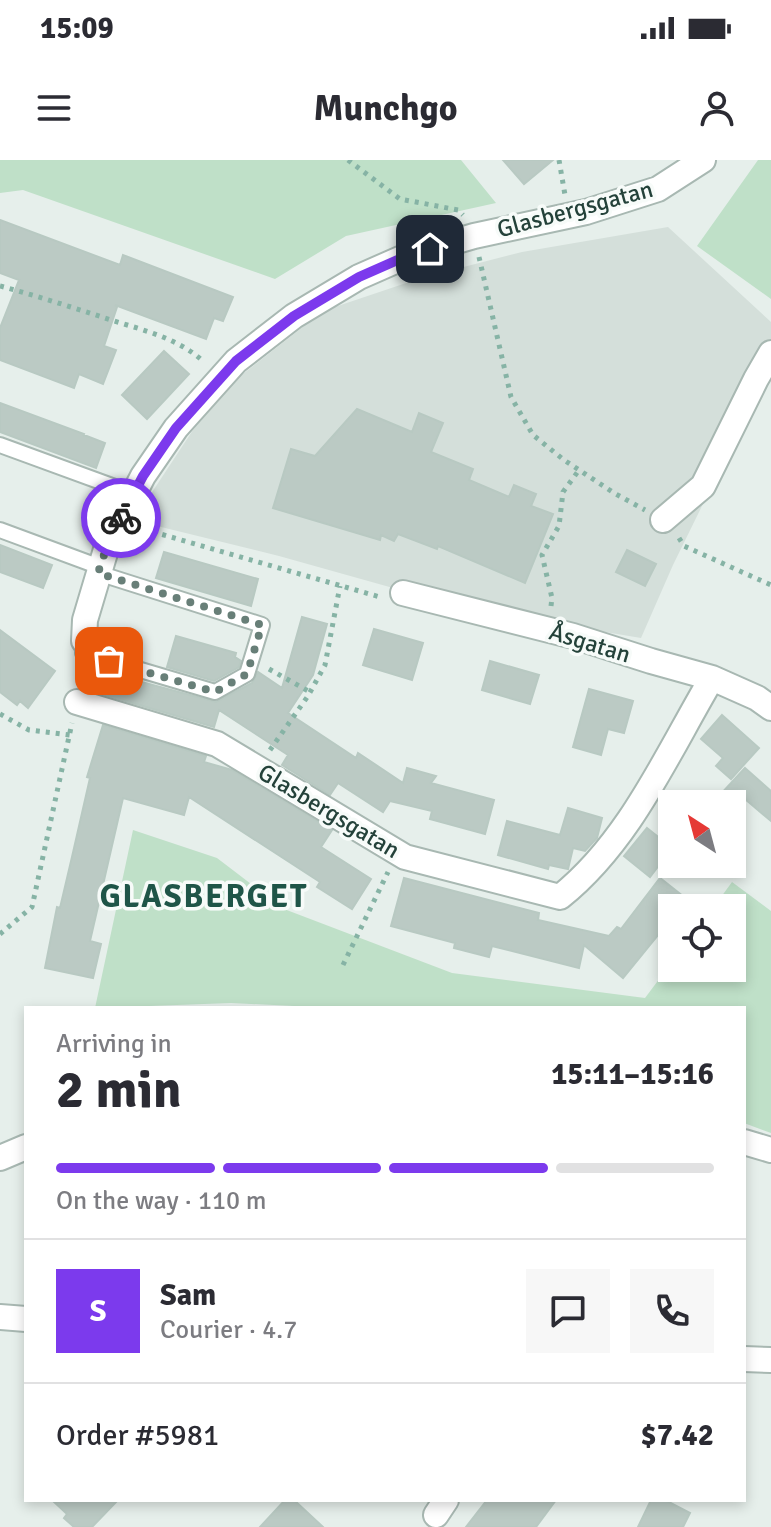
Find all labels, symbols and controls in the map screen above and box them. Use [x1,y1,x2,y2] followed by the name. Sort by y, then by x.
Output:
[40,10,114,47] text: 15:09
[32,86,76,130] icon: menu
[313,86,458,131] text: Munchgo
[695,86,739,130] icon: person
[494,174,656,244] street label: Glasbergsgatan
[396,215,464,283] pin
[408,227,452,271] icon: home
[81,478,161,558] courier
[99,496,143,540] icon: bike
[546,616,634,670] street label: Åsgatan
[75,627,143,695] pin
[87,639,131,683] icon: bag
[253,757,405,865] street label: Glasbergsgatan
[658,790,746,878] north arrow
[658,790,746,982] map controls
[100,877,308,916] district label: GLASBERGET
[658,894,746,982] button: locate
[56,1028,172,1060] text: Arriving in
[551,1056,714,1093] text: 15:11–15:16
[56,1058,182,1122] text: 2 min
[56,1185,266,1217] text: On the way · 110 m
[526,1269,610,1353] button: chat
[630,1269,714,1353] button: phone
[160,1277,216,1314] text: Sam
[90,1293,106,1330] text: S
[160,1314,297,1346] text: Courier · 4.7
[56,1417,219,1454] text: Order #5981
[641,1417,714,1454] text: $7.42

